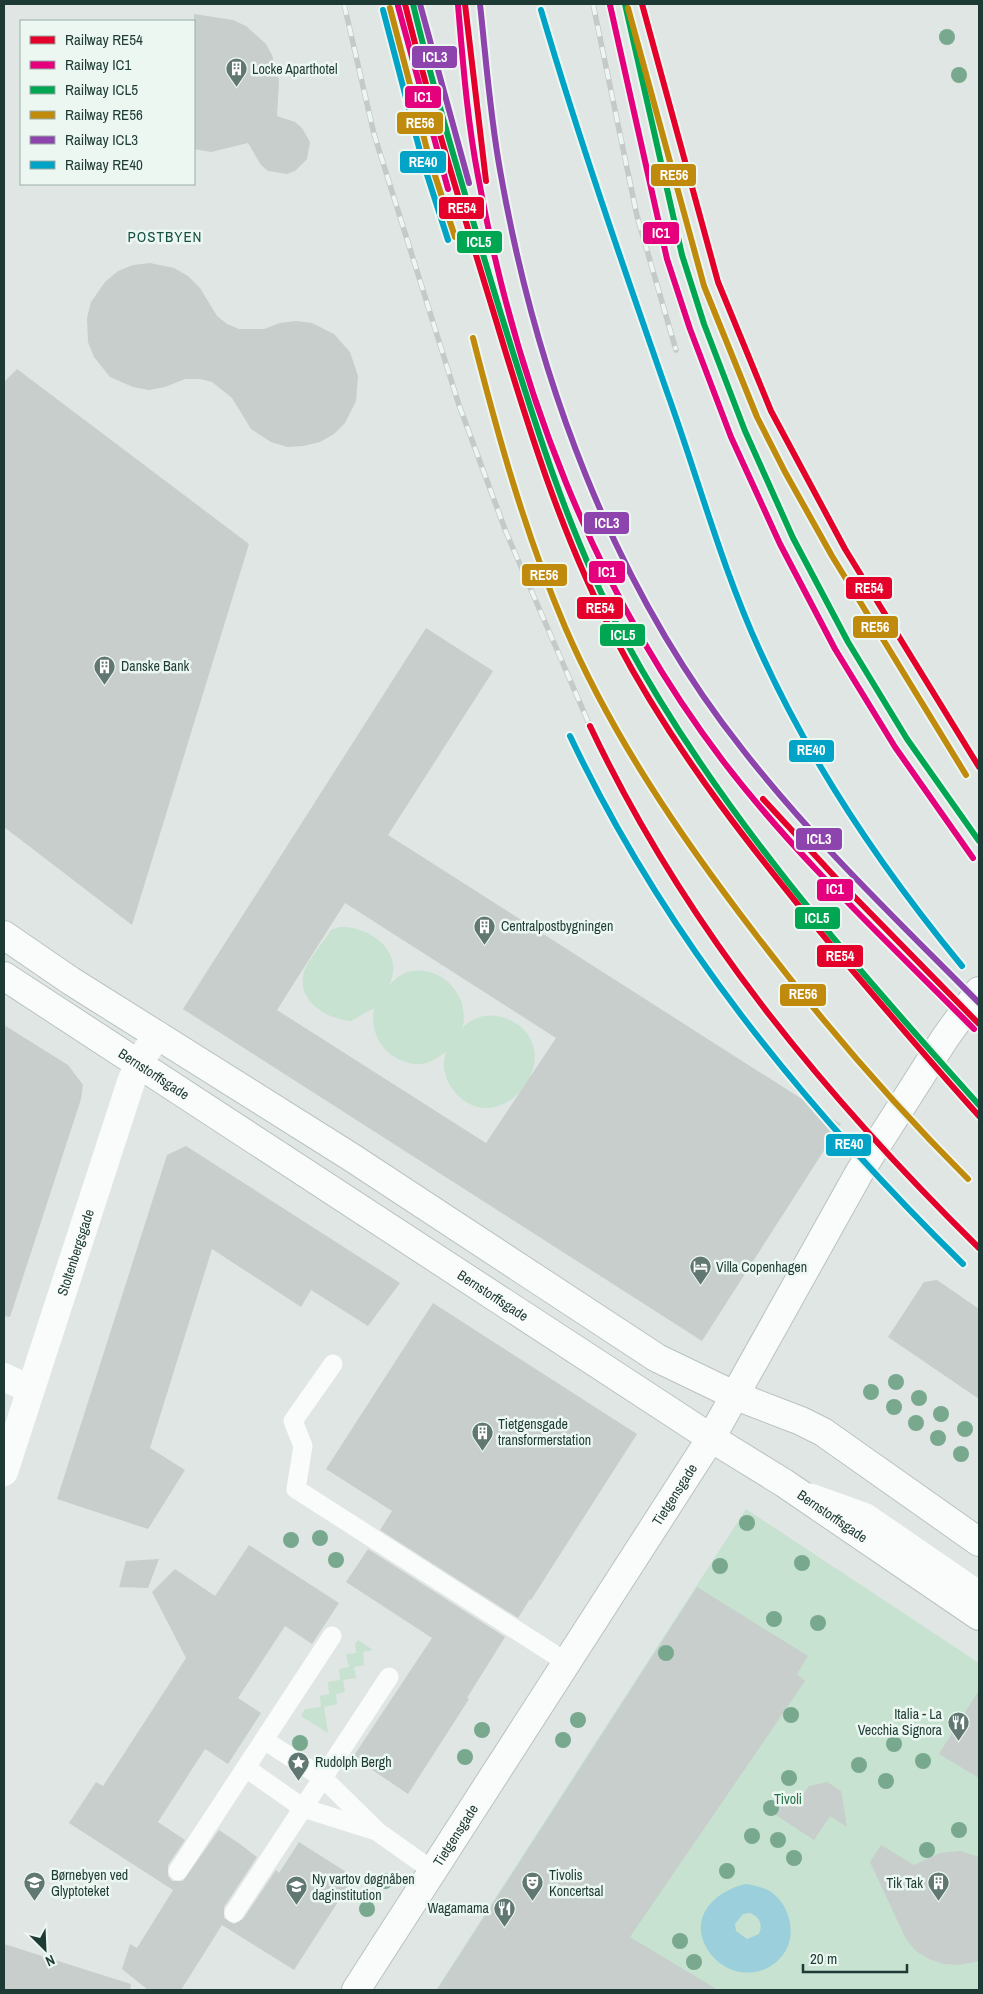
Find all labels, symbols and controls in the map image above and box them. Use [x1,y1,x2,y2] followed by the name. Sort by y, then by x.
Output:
[20,20,195,185] legend
[65,29,143,50] text: Railway RE54
[411,45,458,69] line badge: ICL3
[423,48,447,66] text: ICL3
[65,54,131,75] text: Railway IC1
[224,57,248,88] building icon: Locke Aparthotel
[252,60,338,78] place label: Locke Aparthotel
[65,79,138,100] text: Railway ICL5
[404,85,442,109] line badge: IC1
[414,88,433,106] text: IC1
[65,104,143,125] text: Railway RE56
[396,111,444,135] line badge: RE56
[406,114,434,132] text: RE56
[65,129,138,150] text: Railway ICL3
[399,150,447,174] line badge: RE40
[409,153,437,171] text: RE40
[65,154,143,175] text: Railway RE40
[650,163,697,187] line badge: RE56
[660,166,688,184] text: RE56
[438,196,485,220] line badge: RE54
[448,199,477,217] text: RE54
[642,221,680,245] line badge: IC1
[652,224,671,242] text: IC1
[128,226,203,247] district label: POSTBYEN
[456,230,503,254] line badge: ICL5
[467,233,492,251] text: ICL5
[583,511,630,535] line badge: ICL3
[595,514,619,532] text: ICL3
[588,560,626,584] line badge: IC1
[521,563,568,587] line badge: RE56
[598,563,617,581] text: IC1
[530,566,558,584] text: RE56
[845,576,893,600] line badge: RE54
[855,579,884,597] text: RE54
[576,596,624,620] line badge: RE54
[586,599,615,617] text: RE54
[852,615,899,639] line badge: RE56
[861,618,889,636] text: RE56
[599,623,646,647] line badge: ICL5
[611,626,636,644] text: ICL5
[93,654,117,685] building icon: Danske Bank
[121,657,190,675] place label: Danske Bank
[788,739,835,763] line badge: RE40
[797,741,825,759] text: RE40
[795,827,843,851] line badge: ICL3
[807,830,831,848] text: ICL3
[816,878,854,902] line badge: IC1
[826,880,845,898] text: IC1
[794,906,841,930] line badge: ICL5
[805,909,830,927] text: ICL5
[473,914,497,945] building icon: Centralpostbygningen
[501,917,613,935] place label: Centralpostbygningen
[816,944,864,968] line badge: RE54
[826,947,855,965] text: RE54
[779,983,827,1007] line badge: RE56
[789,985,817,1003] text: RE56
[115,1044,193,1104] street label: Bernstorffsgade
[825,1133,872,1157] line badge: RE40
[835,1135,863,1153] text: RE40
[53,1207,98,1298] street label: Stoltenbergsgade
[688,1255,712,1286] hotel icon: Villa Copenhagen
[716,1258,807,1276] place label: Villa Copenhagen
[454,1266,532,1325] street label: Bernstorffsgade
[498,1415,591,1449] place label: Tietgensgade transformerstation
[470,1420,494,1451] building icon: Tietgensgade transformerstation
[648,1460,701,1529] street label: Tietgensgade
[794,1486,871,1546] street label: Bernstorffsgade
[858,1705,943,1739] place label: Italia - La Vecchia Signora
[946,1710,970,1741] restaurant icon: Italia - La Vecchia Signora
[287,1750,311,1781] place icon: Rudolph Bergh
[315,1753,392,1771] place label: Rudolph Bergh
[774,1790,802,1808] park label: Tivoli
[429,1801,482,1870] street label: Tietgensgade
[51,1866,128,1900] place label: Børnebyen ved Glyptoteket
[549,1866,603,1900] place label: Tivolis Koncertsal
[312,1870,415,1904] place label: Ny vartov døgnåben daginstitution
[23,1871,47,1902] school or university icon: Børnebyen ved Glyptoteket
[521,1871,545,1902] theatre icon: Tivolis Koncertsal
[927,1871,951,1902] building icon: Tik Tak
[886,1874,923,1892] place label: Tik Tak
[284,1875,308,1906] school or university icon: Ny vartov døgnåben daginstitution
[493,1896,517,1927] restaurant icon: Wagamama
[428,1899,490,1917] place label: Wagamama
[20,1924,70,1974] north arrow
[803,1942,907,1974] scale bar
[810,1948,837,1969] text: 20 m
[43,1951,58,1971] text: N

